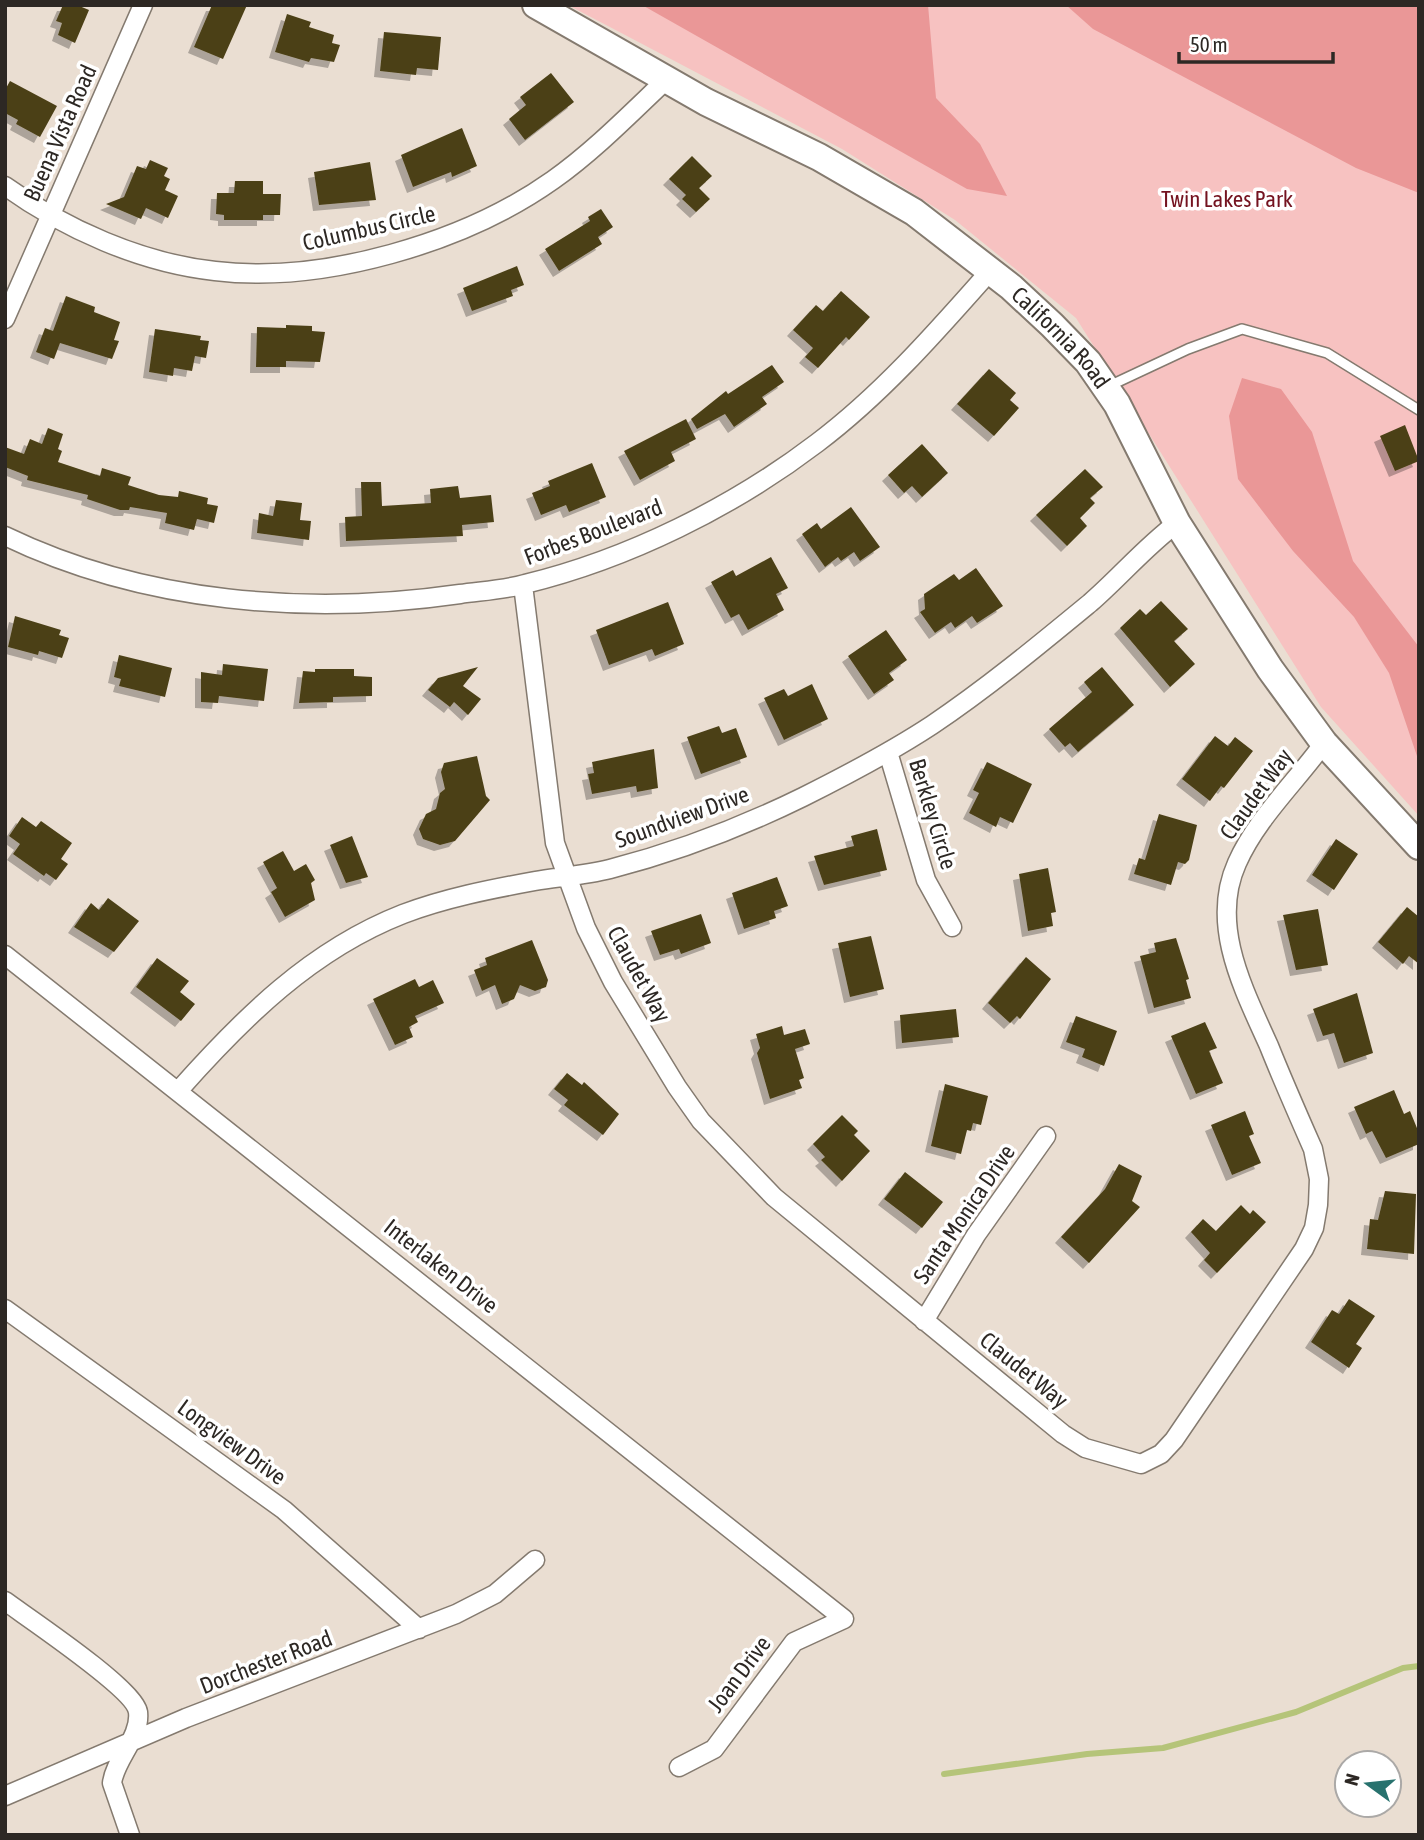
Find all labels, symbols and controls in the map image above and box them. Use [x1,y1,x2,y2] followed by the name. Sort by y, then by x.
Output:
[1179,21,1333,65] scale bar
[1190,32,1228,56] text: 50 m
[18,61,102,205] street label: Buena Vista Road
[1161,186,1293,212] park label: Twin Lakes Park
[300,200,438,256] street label: Columbus Circle
[1006,281,1115,393] street label: California Road
[520,494,666,570] street label: Forbes Boulevard
[1214,744,1298,844] street label: Claudet Way
[904,756,962,872] street label: Berkley Circle
[612,781,752,853] street label: Soundview Drive
[602,922,676,1026] street label: Claudet Way
[908,1140,1020,1288] street label: Santa Monica Drive
[379,1214,503,1318] street label: Interlaken Drive
[975,1327,1073,1413] street label: Claudet Way
[173,1394,291,1490] street label: Longview Drive
[196,1625,336,1699] street label: Dorchester Road
[702,1631,776,1717] street label: Joan Drive
[1333,1749,1403,1819] north arrow
[1340,1771,1364,1788] text: N

